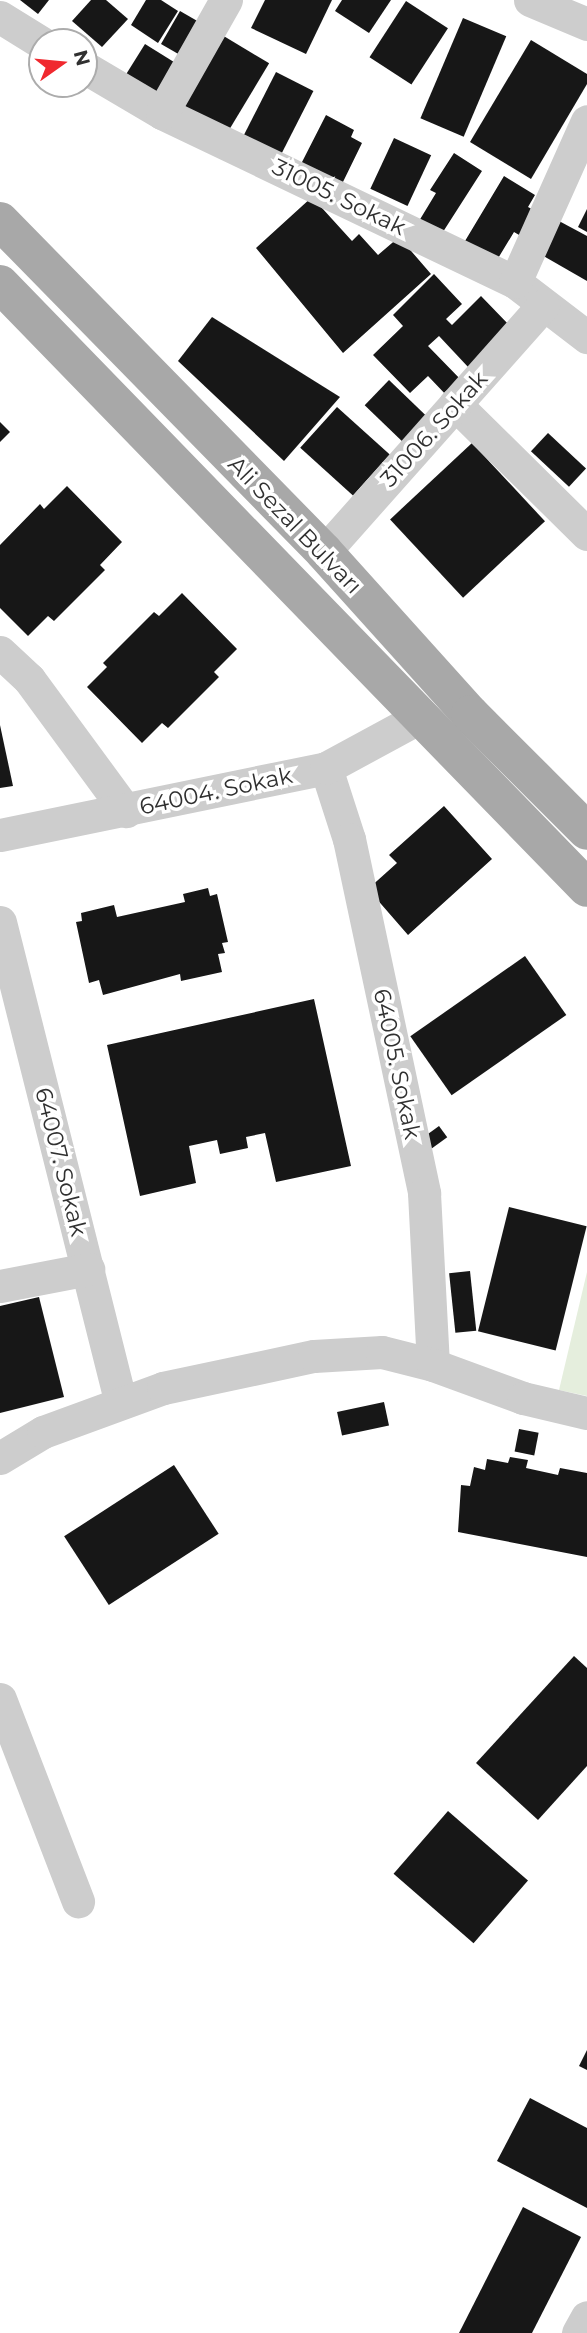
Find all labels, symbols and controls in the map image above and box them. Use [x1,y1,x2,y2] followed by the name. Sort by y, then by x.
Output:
[28,28,98,98] north arrow
[69,48,95,68] text: N
[268,153,410,241] street label: 31005. Sokak
[375,365,493,493] street label: 31006. Sokak
[223,451,367,599] street label: Ali Sezal Bulvarı
[137,761,295,821] street label: 64004. Sokak
[368,986,426,1142] street label: 64005. Sokak
[29,1085,93,1239] street label: 64007. Sokak

